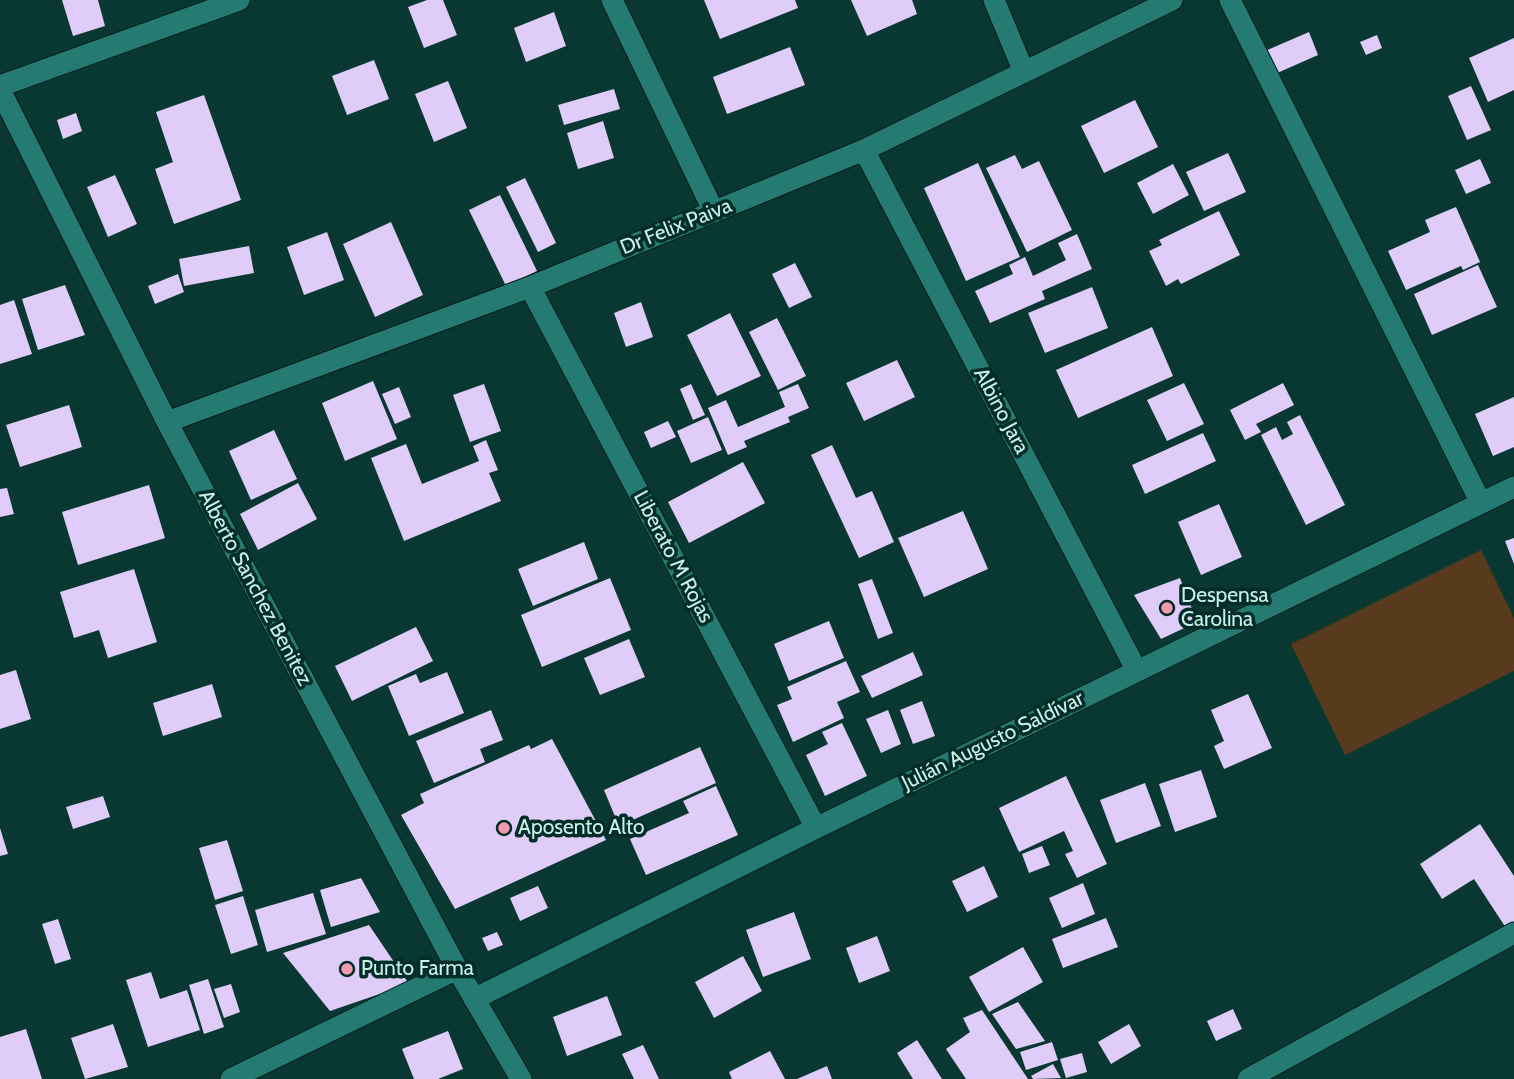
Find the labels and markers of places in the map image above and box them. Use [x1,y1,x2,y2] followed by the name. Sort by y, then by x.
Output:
[1181,583,1269,633] place label: Despensa Carolina
[1159,600,1175,616] marker: Despensa Carolina
[518,815,645,841] place label: Aposento Alto
[496,820,512,836] marker: Aposento Alto
[361,956,474,982] place label: Punto Farma
[339,961,355,977] marker: Punto Farma

